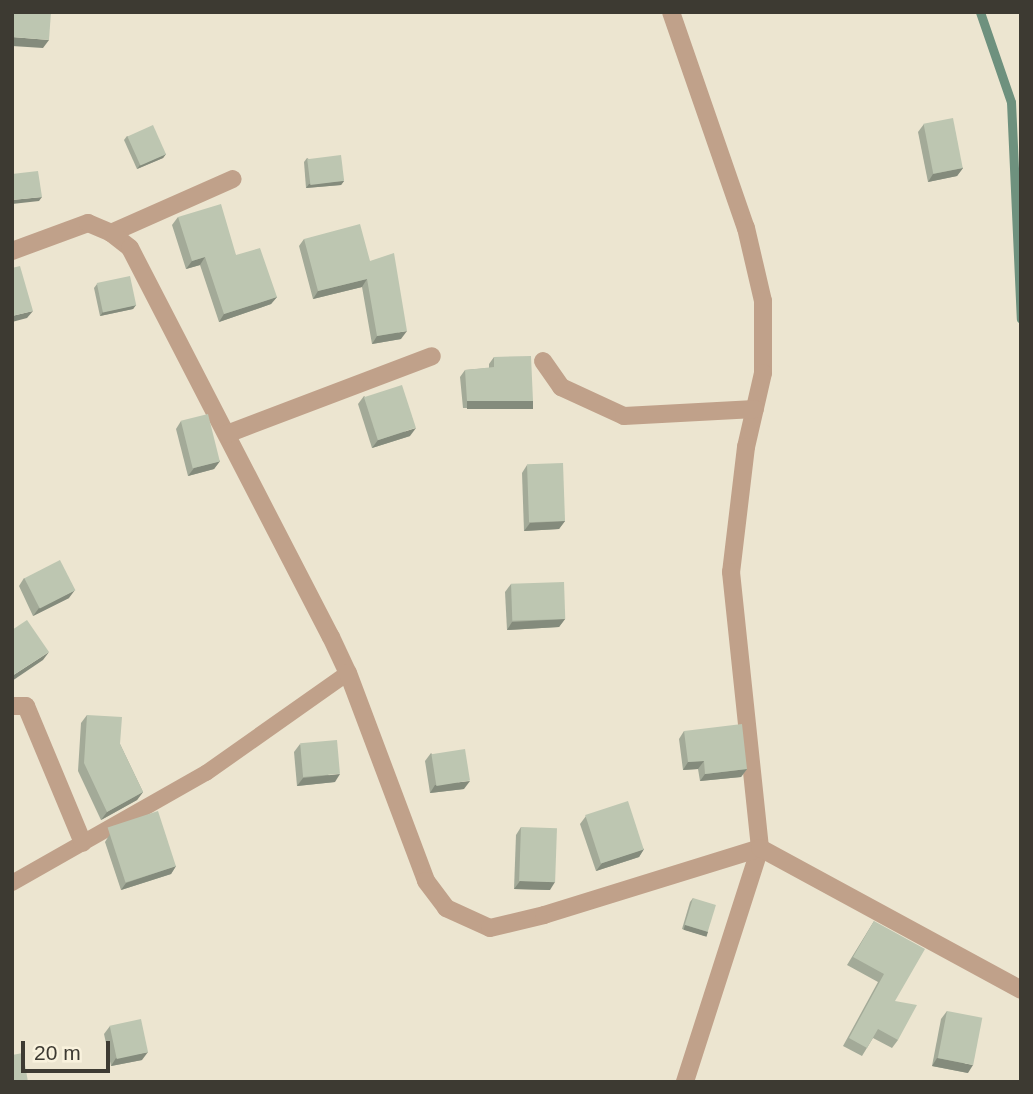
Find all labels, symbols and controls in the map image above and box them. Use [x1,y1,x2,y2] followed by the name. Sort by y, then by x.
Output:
[24,1028,114,1072] scale bar
[34,1041,81,1064] text: 20 m

